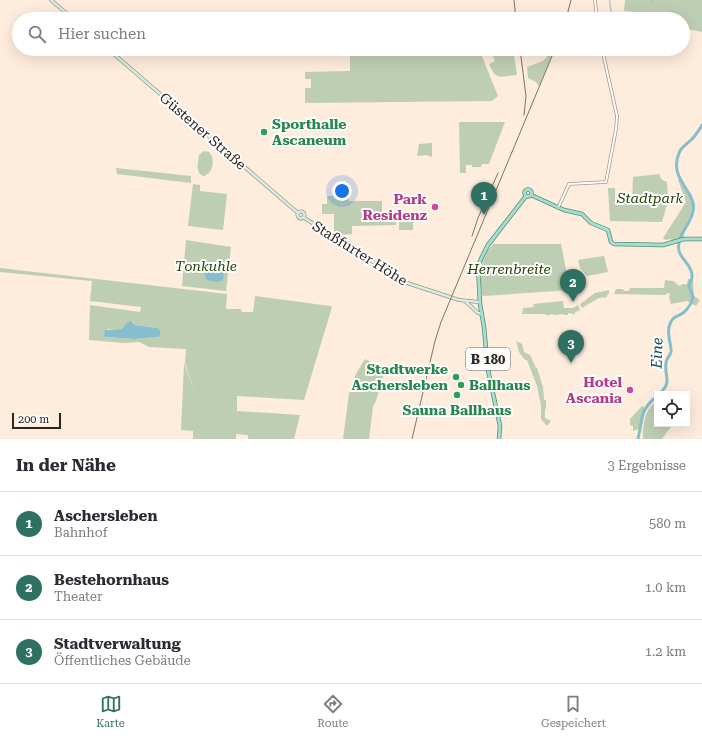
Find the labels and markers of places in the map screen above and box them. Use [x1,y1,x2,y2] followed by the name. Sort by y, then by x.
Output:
[272,116,347,148] place label: Sporthalle Ascaneum
[259,127,269,137] marker: Sporthalle Ascaneum
[471,182,497,215] pin: 1
[363,191,427,223] place label: Park Residenz
[430,202,440,212] marker: Park Residenz
[560,269,586,302] pin: 2
[558,330,584,363] pin: 3
[351,361,449,393] place label: Stadtwerke Aschersleben
[451,372,461,382] marker: Stadtwerke Aschersleben
[566,374,623,406] place label: Hotel Ascania
[469,377,530,393] place label: Ballhaus
[456,380,466,390] marker: Ballhaus
[625,385,635,395] marker: Hotel Ascania
[452,390,462,400] marker: Sauna Ballhaus
[403,402,511,418] place label: Sauna Ballhaus

